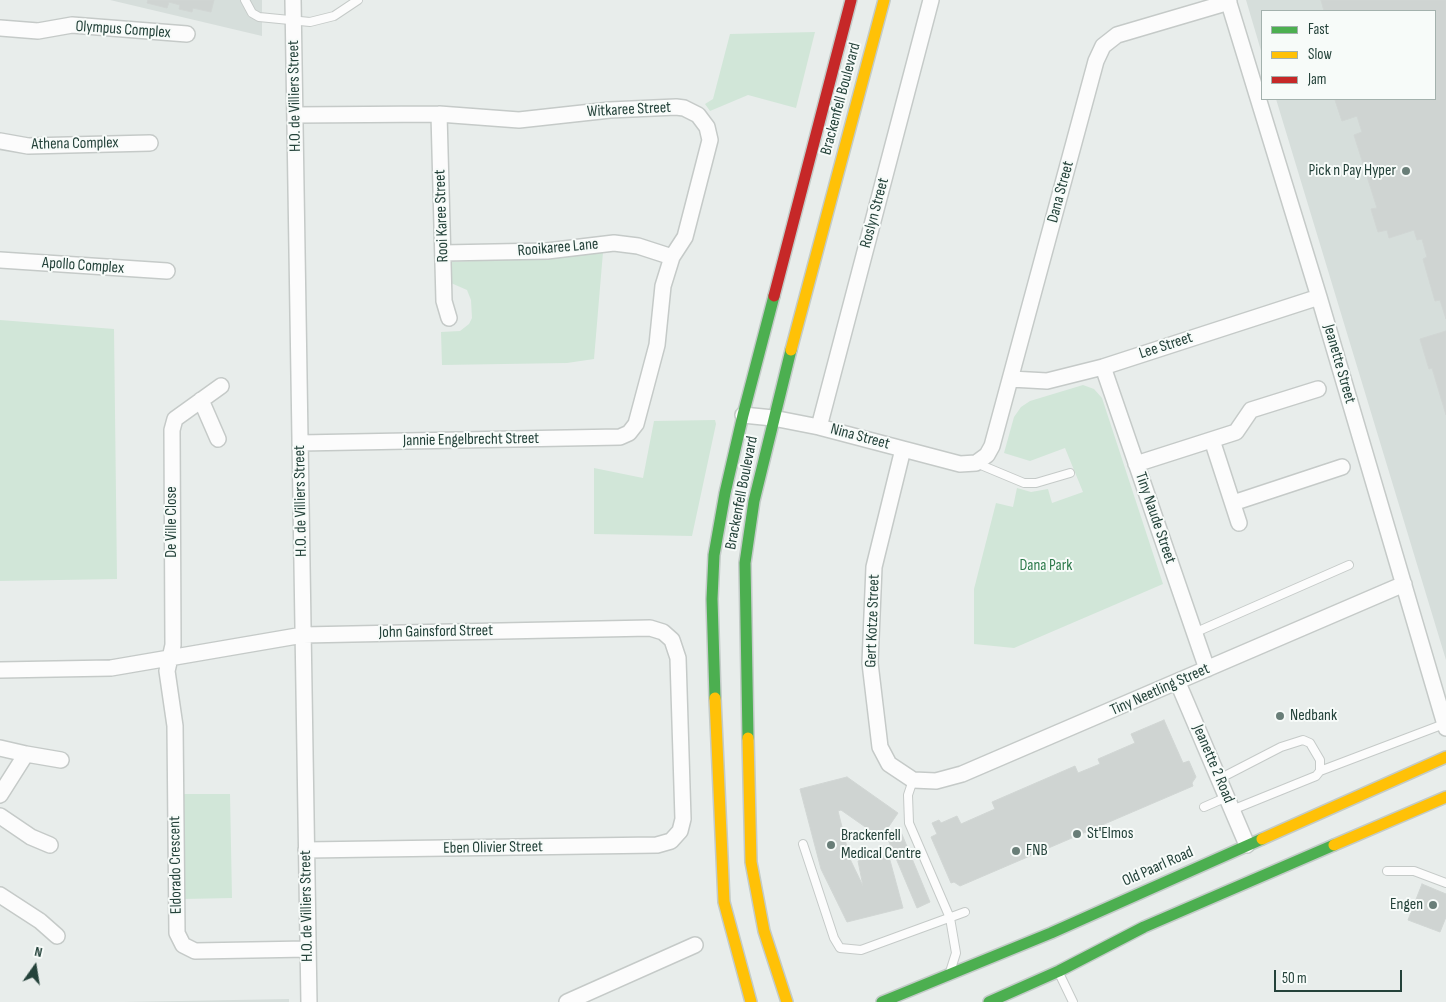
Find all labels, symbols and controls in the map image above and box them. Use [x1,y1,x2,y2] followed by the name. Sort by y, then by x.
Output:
[1261,10,1436,100] legend
[75,17,171,43] street label: Olympus Complex
[1308,20,1329,39] text: Fast
[284,40,306,152] street label: H.O. de Villiers Street
[817,41,865,157] street label: Brackenfell Boulevard
[1308,45,1332,64] text: Slow
[1308,70,1326,89] text: Jam
[587,98,671,122] street label: Witkaree Street
[31,134,119,154] street label: Athena Complex
[1044,159,1078,225] street label: Dana Street
[1309,161,1396,181] place label: Pick n Pay Hyper
[1400,165,1412,177] marker: Pick n Pay Hyper
[431,169,453,263] street label: Rooi Karee Street
[856,176,894,250] street label: Roslyn Street
[517,235,599,261] street label: Rooikaree Lane
[41,254,125,278] street label: Apollo Complex
[1319,322,1359,406] street label: Jeanette Street
[1137,328,1195,364] street label: Lee Street
[828,420,892,454] street label: Nina Street
[403,429,539,451] street label: Jannie Engelbrecht Street
[722,435,762,551] street label: Brackenfell Boulevard
[290,445,312,557] street label: H.O. de Villiers Street
[1130,470,1180,566] street label: Tiny Naude Street
[162,486,182,558] street label: De Ville Close
[1020,556,1072,576] park label: Dana Park
[862,574,884,668] street label: Gert Kotze Street
[379,621,493,643] street label: John Gainsford Street
[1107,660,1213,720] street label: Tiny Neetling Street
[1290,706,1337,726] place label: Nedbank
[1274,710,1286,722] marker: Nedbank
[1188,722,1238,806] street label: Jeanette 2 Road
[166,816,186,914] street label: Eldorado Crescent
[1087,824,1133,844] place label: St'Elmos
[841,826,921,864] place label: Brackenfell Medical Centre
[1071,828,1083,840] marker: St'Elmos
[443,838,543,858] street label: Eben Olivier Street
[825,839,837,851] marker: Brackenfell Medical Centre
[1026,841,1048,861] place label: FNB
[1120,843,1196,891] street label: Old Paarl Road
[1010,845,1022,857] marker: FNB
[296,850,318,962] street label: H.O. de Villiers Street
[1390,895,1423,915] place label: Engen
[1427,899,1439,911] marker: Engen
[10,942,60,992] north arrow
[33,943,44,961] text: N
[1276,960,1404,992] scale bar
[1282,969,1307,988] text: 50 m

